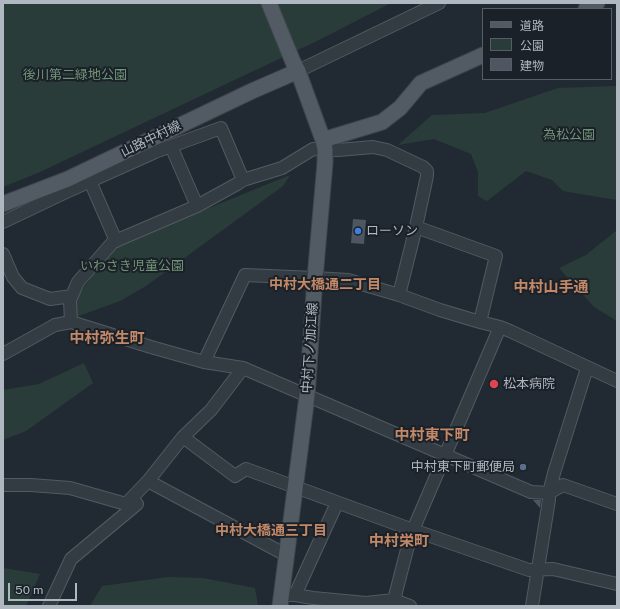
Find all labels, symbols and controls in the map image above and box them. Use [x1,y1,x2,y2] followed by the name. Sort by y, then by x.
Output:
[482,8,612,80] legend
[520,19,544,33] text: 道路
[520,39,544,53] text: 公園
[520,59,544,73] text: 建物
[23,67,127,83] park label: 後川第二緑地公園
[118,118,184,160] street label: 山路中村線
[543,127,595,143] park label: 為松公園
[366,223,418,239] place label: ローソン
[353,226,363,236] marker: ローソン
[80,258,184,274] park label: いわさき児童公園
[269,277,381,293] district label: 中村大橋通二丁目
[514,278,588,296] district label: 中村山手通
[299,302,321,394] street label: 中村下ノ加江線
[70,329,144,347] district label: 中村弥生町
[503,376,555,392] place label: 松本病院
[488,378,500,390] marker: 松本病院
[395,426,469,444] district label: 中村東下町
[411,459,515,475] place label: 中村東下町郵便局
[518,462,528,472] marker: 中村東下町郵便局
[215,523,327,539] district label: 中村大橋通三丁目
[369,532,429,550] district label: 中村栄町
[10,575,79,601] scale bar
[15,583,43,597] text: 50 m

